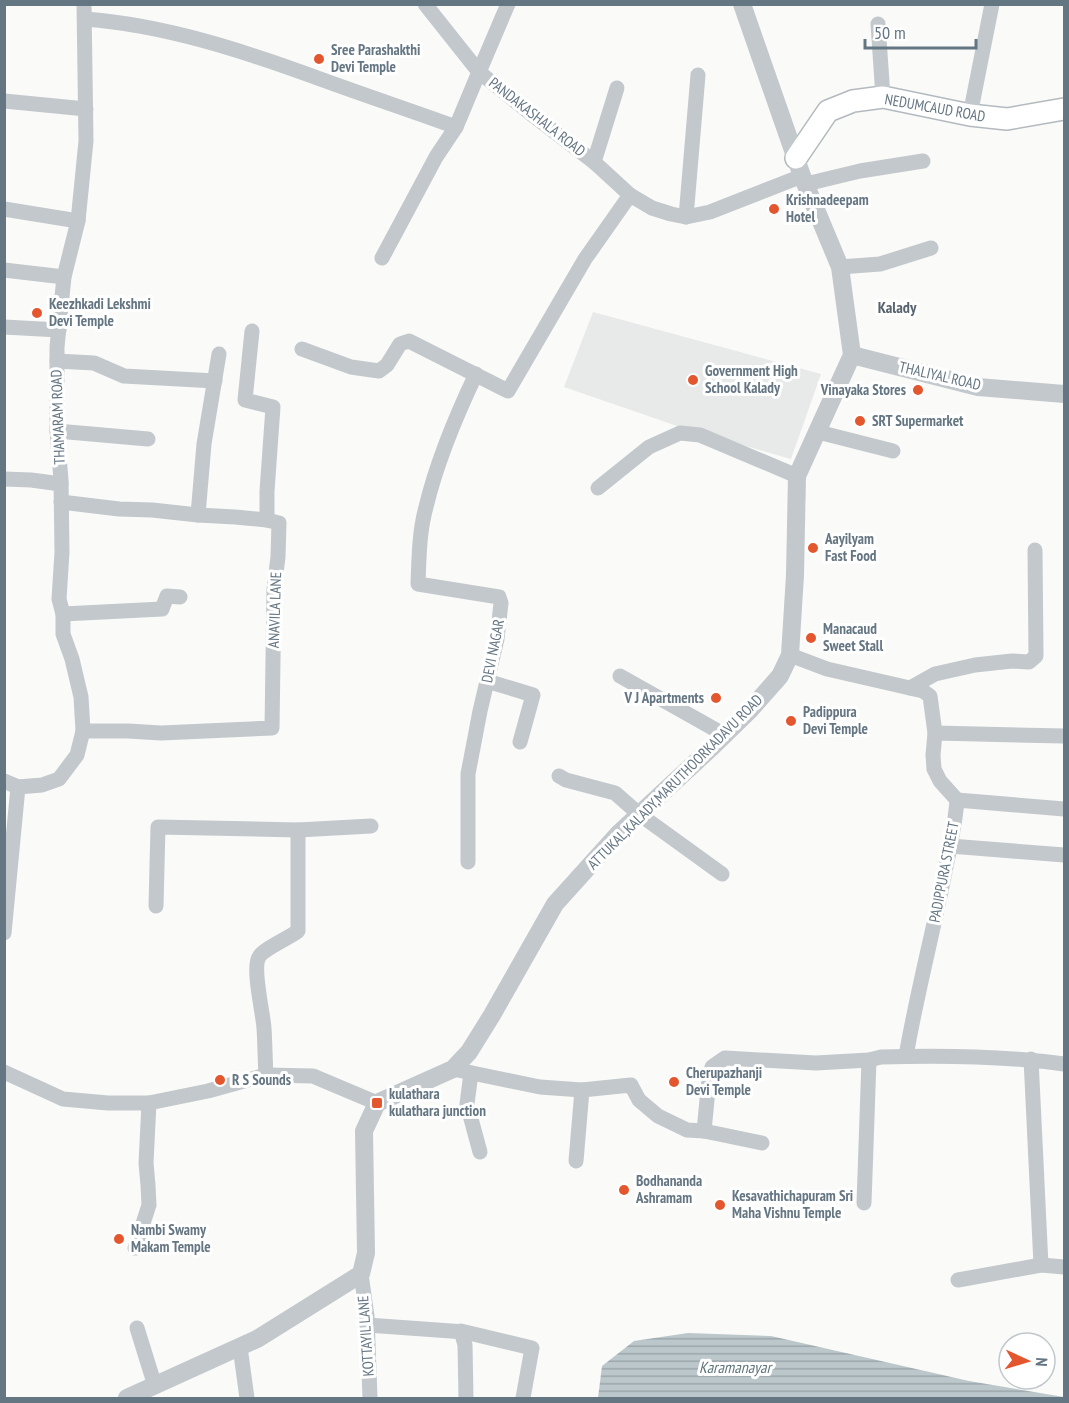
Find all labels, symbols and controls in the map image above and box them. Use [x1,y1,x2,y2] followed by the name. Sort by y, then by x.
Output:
[865,12,976,50] scale bar
[874,21,906,44] text: 50 m
[331,40,420,76] place label: Sree Parashakthi Devi Temple
[312,52,326,66] marker: Sree Parashakthi Devi Temple
[485,73,589,160] street label: PANDAKASHALA ROAD
[883,89,987,126] street label: NEDUMCAUD ROAD
[786,190,869,226] place label: Krishnadeepam Hotel
[767,202,781,216] marker: Krishnadeepam Hotel
[49,294,151,330] place label: Keezhkadi Lekshmi Devi Temple
[878,297,917,317] district label: Kalady
[30,306,44,320] marker: Keezhkadi Lekshmi Devi Temple
[897,357,983,394] street label: THALIYAL ROAD
[705,361,798,397] place label: Government High School Kalady
[46,369,69,465] street label: THAMARAM ROAD
[686,373,700,387] marker: Government High School Kalady
[820,380,906,399] place label: Vinayaka Stores
[911,383,925,397] marker: Vinayaka Stores
[872,411,964,430] place label: SRT Supermarket
[853,414,867,428] marker: SRT Supermarket
[824,529,877,565] place label: Aayilyam Fast Food
[806,541,820,555] marker: Aayilyam Fast Food
[264,572,285,648] street label: ANAVILA LANE
[477,617,508,684] street label: DEVI NAGAR
[823,619,883,655] place label: Manacaud Sweet Stall
[804,631,818,645] marker: Manacaud Sweet Stall
[624,688,704,707] place label: V J Apartments
[583,690,766,873] street label: ATTUKAL,KALADY,MARUTHOORKADAVU ROAD
[709,691,723,705] marker: V J Apartments
[803,702,868,738] place label: Padippura Devi Temple
[784,714,798,728] marker: Padippura Devi Temple
[924,820,963,924] street label: PADIPPURA STREET
[686,1063,762,1099] place label: Cherupazhanji Devi Temple
[232,1070,291,1089] place label: R S Sounds
[213,1073,227,1087] marker: R S Sounds
[667,1075,681,1089] marker: Cherupazhanji Devi Temple
[389,1084,486,1120] place label: kulathara kulathara junction
[370,1096,384,1110] marker: kulathara kulathara junction
[635,1171,702,1207] place label: Bodhananda Ashramam
[617,1183,631,1197] marker: Bodhananda Ashramam
[732,1186,853,1222] place label: Kesavathichapuram Sri Maha Vishnu Temple
[713,1198,727,1212] marker: Kesavathichapuram Sri Maha Vishnu Temple
[131,1220,211,1256] place label: Nambi Swamy Makam Temple
[112,1232,126,1246] marker: Nambi Swamy Makam Temple
[353,1295,378,1377] street label: KOTTAYIL LANE
[997,1331,1057,1391] north arrow
[699,1357,774,1377] water label: Karamanayar
[1032,1357,1052,1367] text: N

